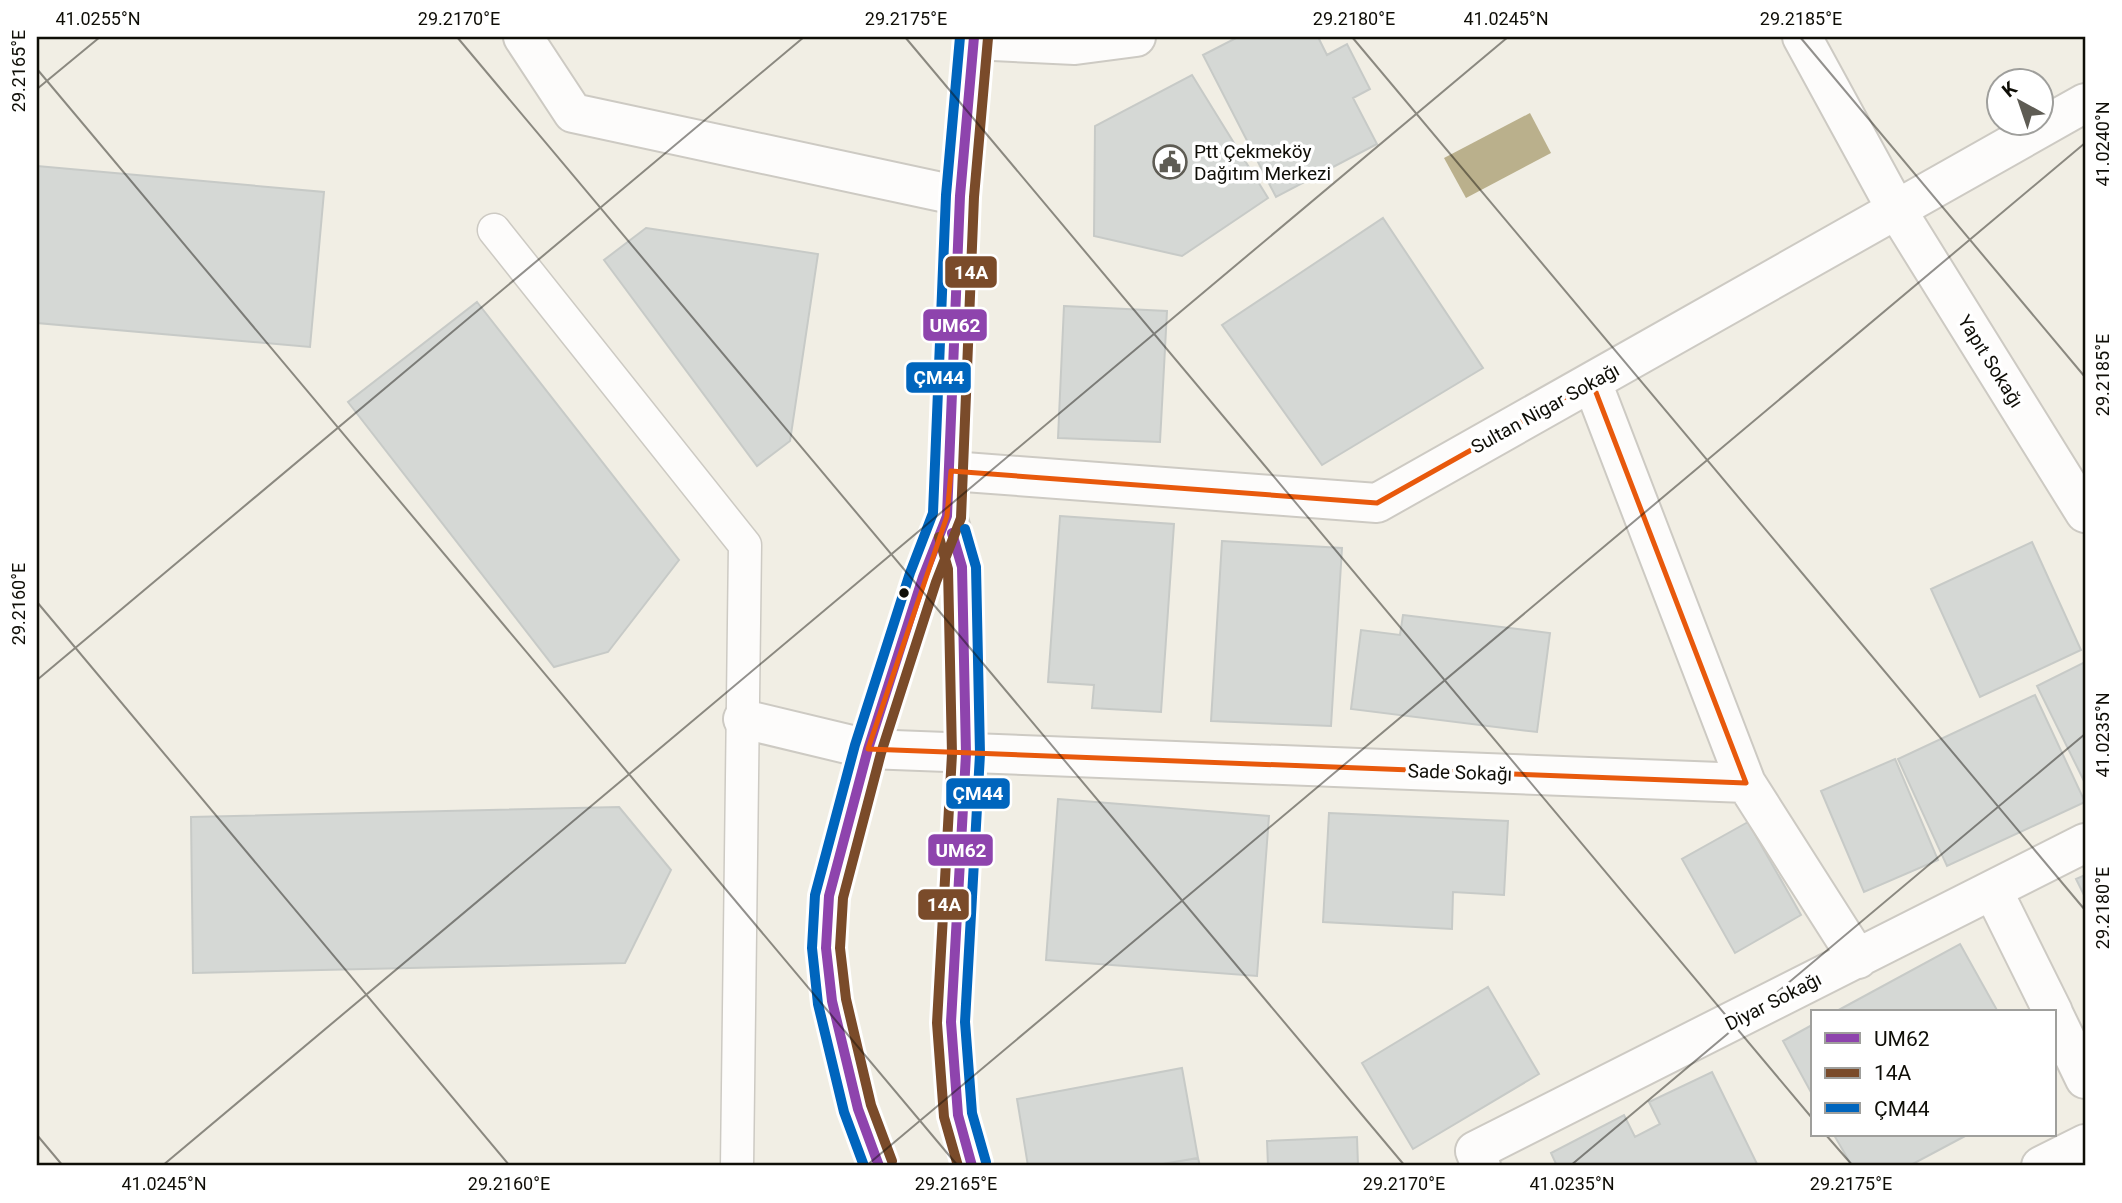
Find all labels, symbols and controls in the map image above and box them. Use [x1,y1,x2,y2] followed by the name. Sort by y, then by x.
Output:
[55,8,141,29] text: 41.0255°N
[418,8,500,29] text: 29.2170°E
[865,8,947,29] text: 29.2175°E
[1313,8,1395,29] text: 29.2180°E
[1463,8,1549,29] text: 41.0245°N
[1760,8,1842,29] text: 29.2185°E
[8,30,29,112] text: 29.2165°E
[1986,66,2056,136] north arrow
[1997,76,2022,102] text: K
[2092,101,2113,187] text: 41.0240°N
[1194,140,1331,185] place label: Ptt Çekmeköy Dağıtım Merkezi
[1151,143,1189,181] public building icon: Ptt Çekmeköy Dağıtım Merkezi
[944,255,998,289] line badge: 14A
[954,261,989,284] text: 14A
[922,308,988,342] line badge: UM62
[1953,311,2028,412] street label: Yapıt Sokağı
[930,314,981,337] text: UM62
[2092,334,2113,416] text: 29.2185°E
[1467,358,1623,459] street label: Sultan Nigar Sokağı
[905,361,972,394] line badge: ÇM44
[914,366,965,389] text: ÇM44
[8,563,29,645] text: 29.2160°E
[897,586,911,600] unlabelled marker
[2092,692,2113,778] text: 41.0235°N
[1407,759,1513,786] street label: Sade Sokağı
[945,777,1011,810] line badge: ÇM44
[953,782,1004,805] text: ÇM44
[927,833,994,867] line badge: UM62
[936,839,987,862] text: UM62
[2092,867,2113,949] text: 29.2180°E
[917,888,970,921] line badge: 14A
[927,893,962,916] text: 14A
[1721,967,1825,1036] street label: Diyar Sokağı
[1811,1010,2056,1136] legend
[1874,1027,1930,1051] text: UM62
[1874,1061,1912,1085] text: 14A
[1874,1097,1930,1121] text: ÇM44
[121,1173,207,1194] text: 41.0245°N
[468,1173,550,1194] text: 29.2160°E
[915,1173,997,1194] text: 29.2165°E
[1363,1173,1445,1194] text: 29.2170°E
[1529,1173,1615,1194] text: 41.0235°N
[1810,1173,1892,1194] text: 29.2175°E

